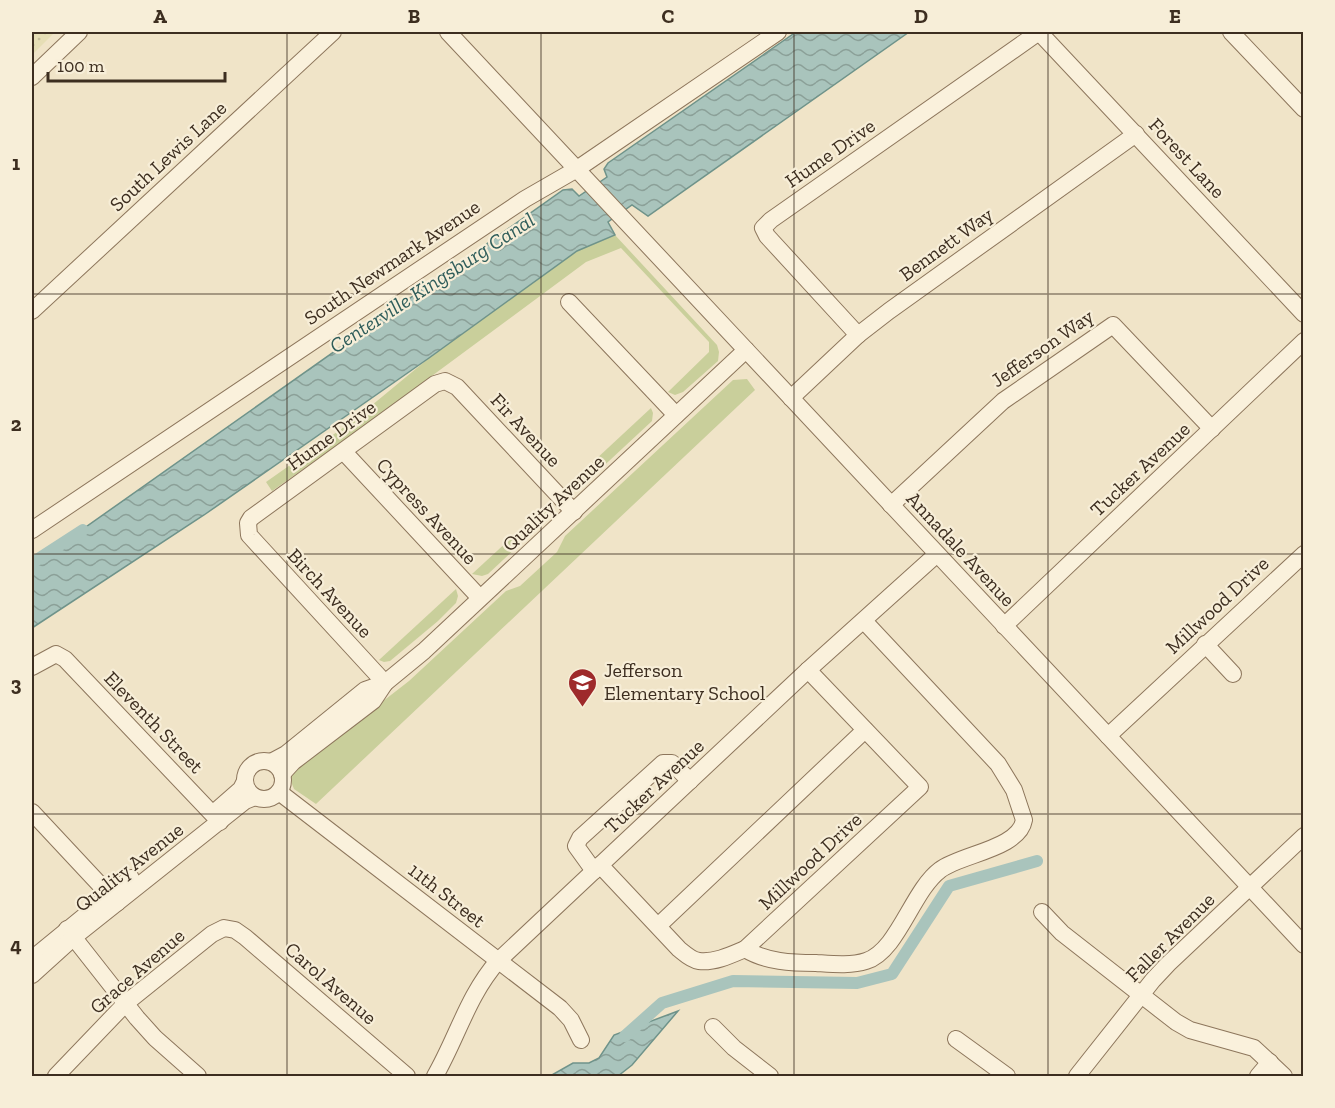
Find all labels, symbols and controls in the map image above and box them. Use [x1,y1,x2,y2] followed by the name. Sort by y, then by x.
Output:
[153,4,167,28] text: A
[408,4,420,28] text: B
[662,4,675,28] text: C
[914,4,928,28] text: D
[1169,4,1181,28] text: E
[48,45,225,83] scale bar
[57,55,105,77] text: 100 m
[105,96,231,216] street label: South Lewis Lane
[780,113,880,193] street label: Hume Drive
[1144,113,1230,203] street label: Forest Lane
[12,151,20,175] text: 1
[300,194,484,330] street label: South Newmark Avenue
[895,202,998,286] street label: Bennett Way
[325,207,539,358] water label: Centerville Kingsburg Canal
[986,303,1099,392] street label: Jefferson Way
[486,388,566,472] street label: Fir Avenue
[282,395,380,475] street label: Hume Drive
[11,412,22,436] text: 2
[1085,417,1195,521] street label: Tucker Avenue
[497,450,609,556] street label: Quality Avenue
[372,453,482,569] street label: Cypress Avenue
[902,487,1020,611] street label: Annadale Avenue
[282,543,378,643] street label: Birch Avenue
[1161,551,1273,659] street label: Millwood Drive
[604,658,765,705] place label: Jefferson Elementary School
[99,666,209,778] street label: Eleventh Street
[567,666,599,708] school or university icon: Jefferson Elementary School
[11,672,22,696] text: 3
[599,734,709,838] street label: Tucker Avenue
[754,807,866,915] street label: Millwood Drive
[70,817,188,917] street label: Quality Avenue
[404,858,491,933] street label: 11th Street
[1121,888,1219,986] street label: Faller Avenue
[85,923,189,1019] street label: Grace Avenue
[10,933,22,957] text: 4
[280,937,382,1029] street label: Carol Avenue

